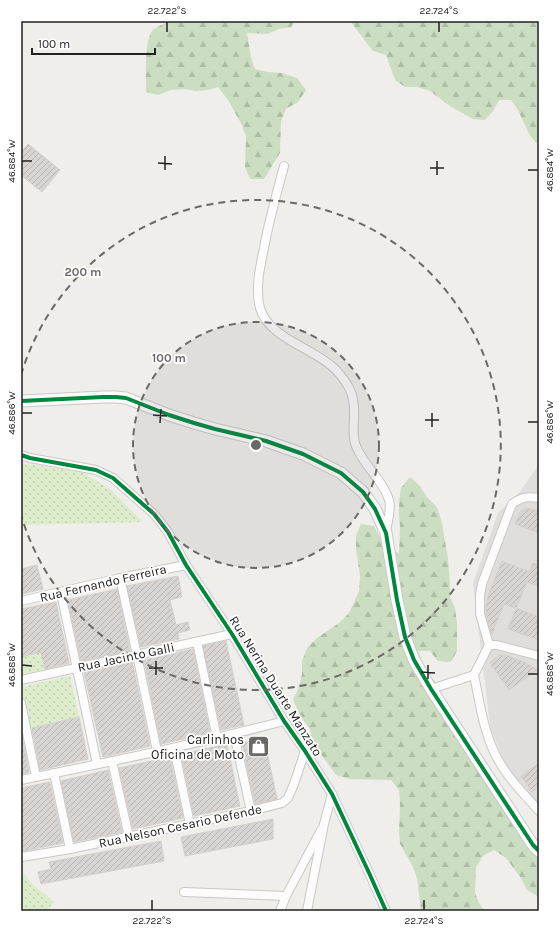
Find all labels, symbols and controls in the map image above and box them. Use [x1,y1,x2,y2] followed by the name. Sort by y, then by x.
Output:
[147,5,187,17] text: 22.722°S
[420,5,458,17] text: 22.724°S
[32,30,155,56] scale bar
[38,37,70,51] text: 100 m
[6,139,18,183] text: 46.884°W
[544,148,556,192] text: 46.884°W
[65,265,101,279] text: 200 m
[152,351,186,365] text: 100 m
[6,391,18,435] text: 46.886°W
[544,400,556,444] text: 46.886°W
[249,438,263,452] centre of rings
[38,561,168,605] street label: Rua Fernando Ferreira
[227,613,325,759] street label: Rua Nerina Duarte Manzato
[76,639,176,675] street label: Rua Jacinto Galli
[6,643,18,687] text: 46.888°W
[544,652,556,696] text: 46.888°W
[151,732,244,762] place label: Carlinhos Oficina de Moto
[246,733,272,759] shop icon: Carlinhos Oficina de Moto
[97,801,263,851] street label: Rua Nelson Cesario Defende
[132,915,172,927] text: 22.722°S
[405,915,443,927] text: 22.724°S

